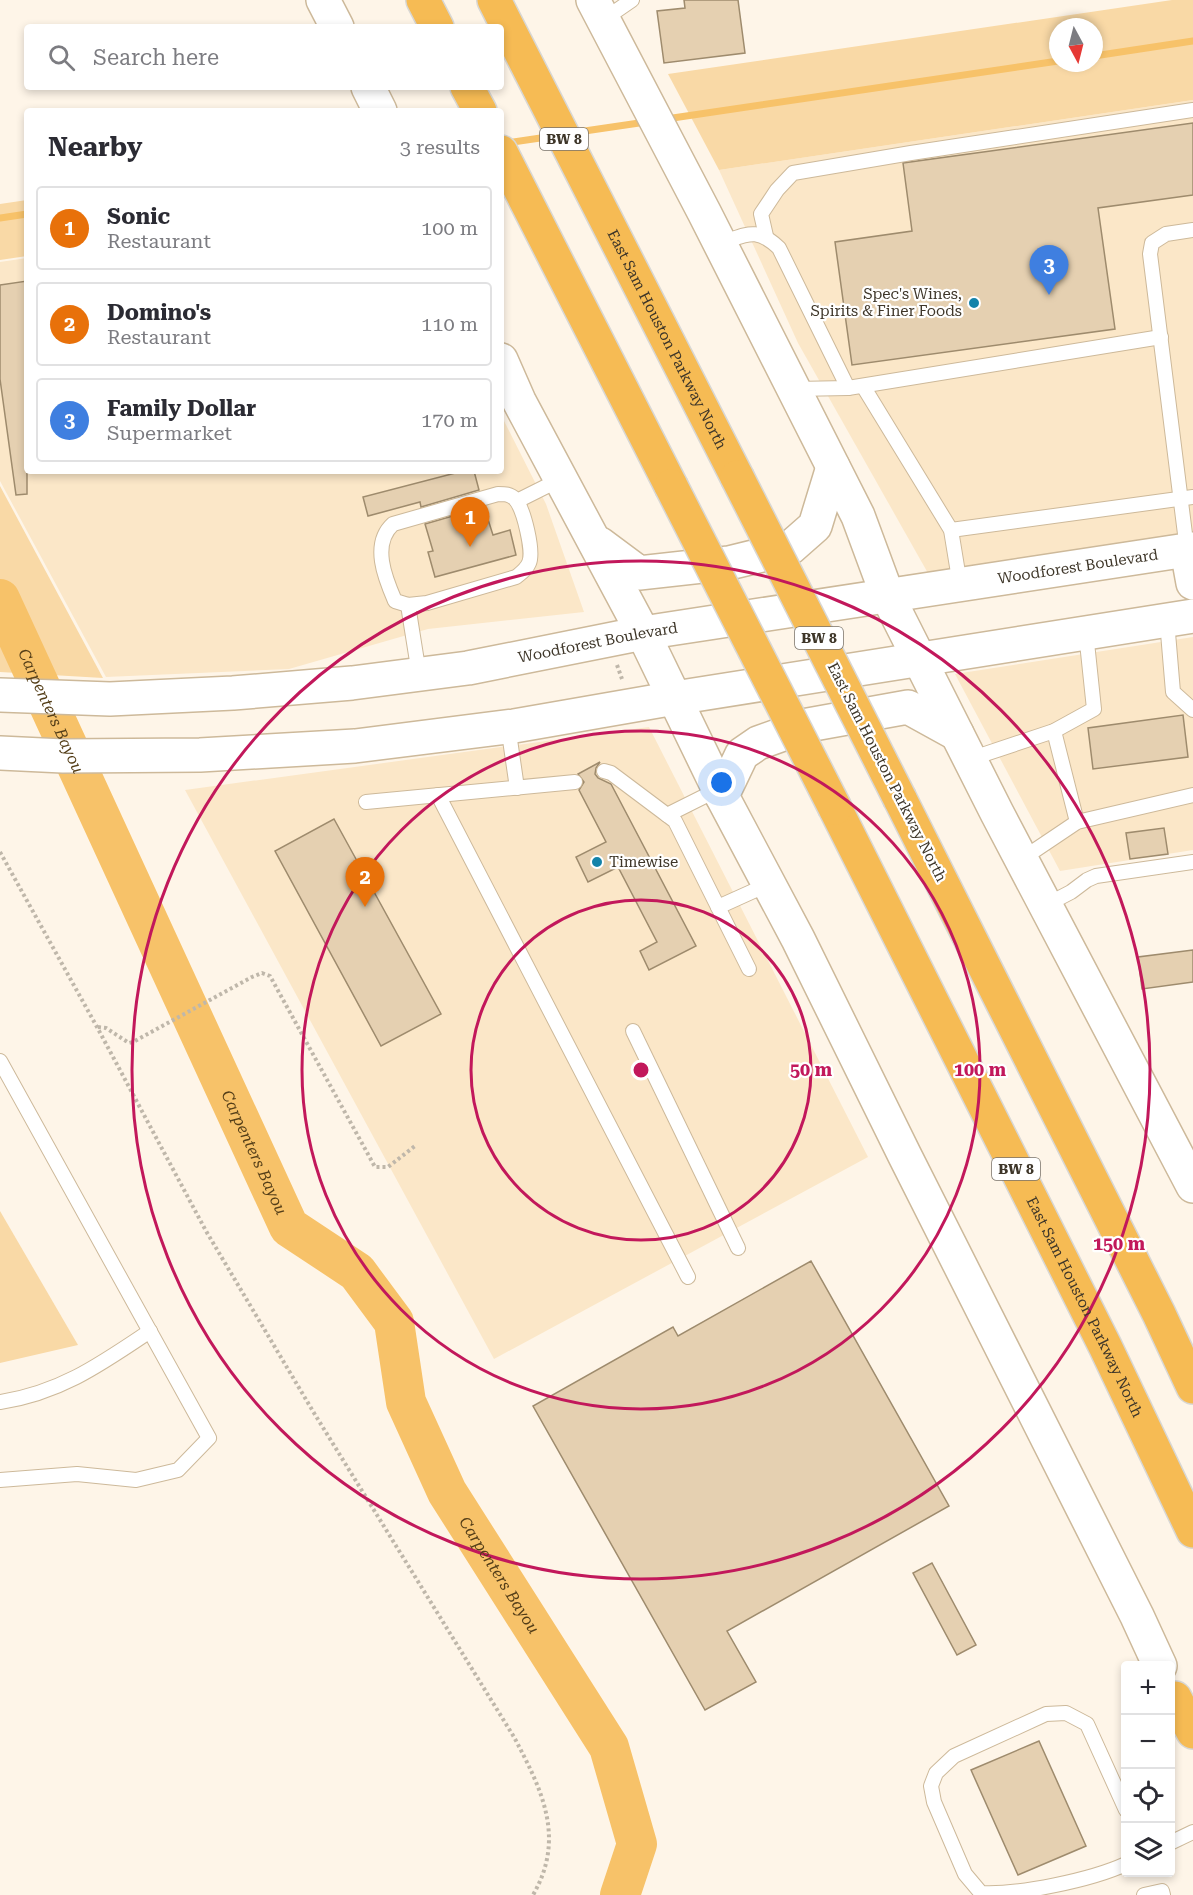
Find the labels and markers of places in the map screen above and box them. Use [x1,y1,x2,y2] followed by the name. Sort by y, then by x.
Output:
[1030,246,1068,295] pin: 3
[811,285,962,320] place label: Spec's Wines, Spirits & Finer Foods
[967,296,981,310] marker: Spec's Wines, Spirits & Finer Foods
[450,498,490,547] pin: 1
[609,853,678,871] place label: Timewise
[590,855,604,869] marker: Timewise
[346,858,385,907] pin: 2
[631,1060,651,1080] centre of rings

